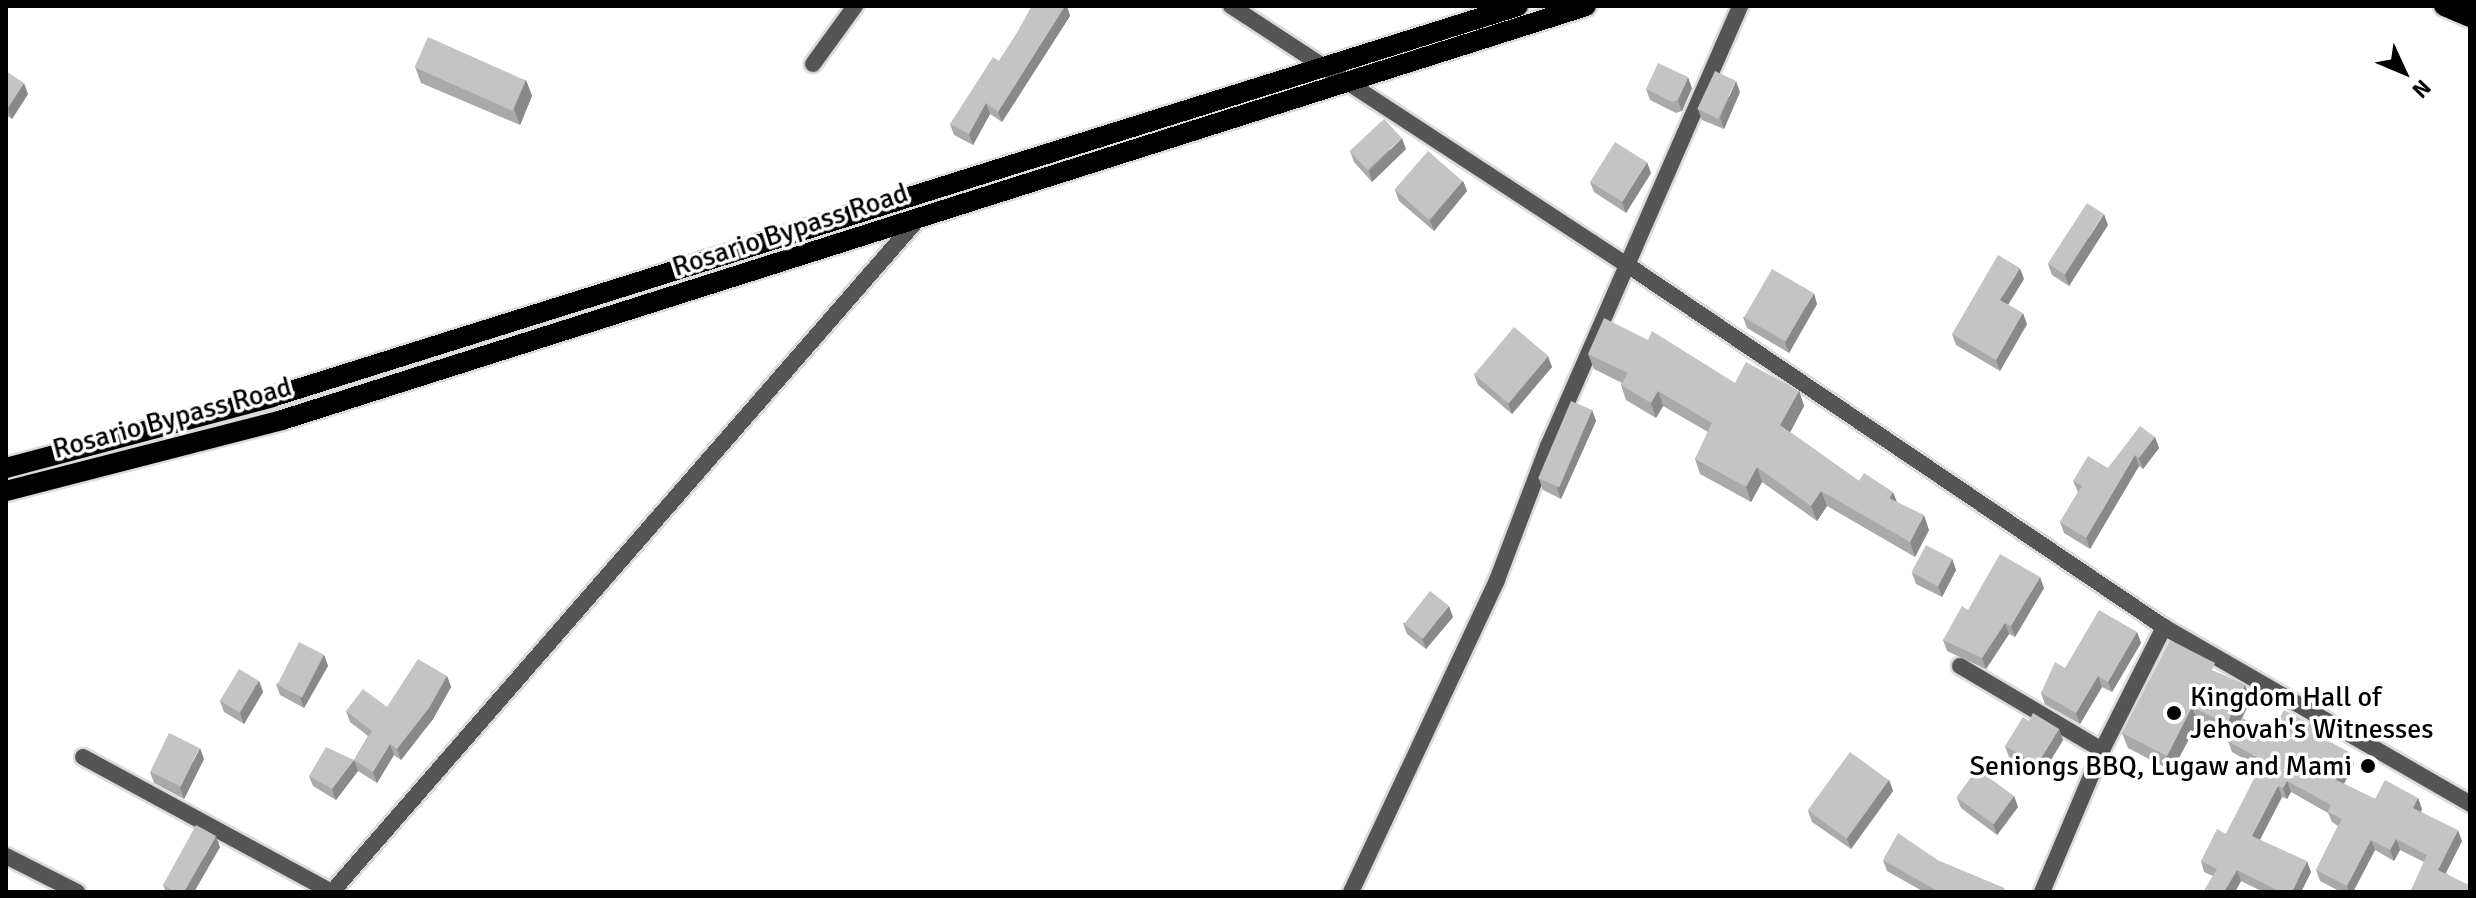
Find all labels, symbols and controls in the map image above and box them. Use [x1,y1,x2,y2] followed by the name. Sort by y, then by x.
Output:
[2364,32,2444,112] north arrow
[2407,74,2437,104] text: N
[668,176,912,284] street label: Rosario Bypass Road
[49,370,295,466] street label: Rosario Bypass Road
[2190,680,2434,746] place label: Kingdom Hall of Jehovah's Witnesses
[2165,704,2183,722] marker: Kingdom Hall of Jehovah's Witnesses
[1969,749,2352,783] place label: Seniongs BBQ, Lugaw and Mami
[2359,757,2377,775] marker: Seniongs BBQ, Lugaw and Mami

